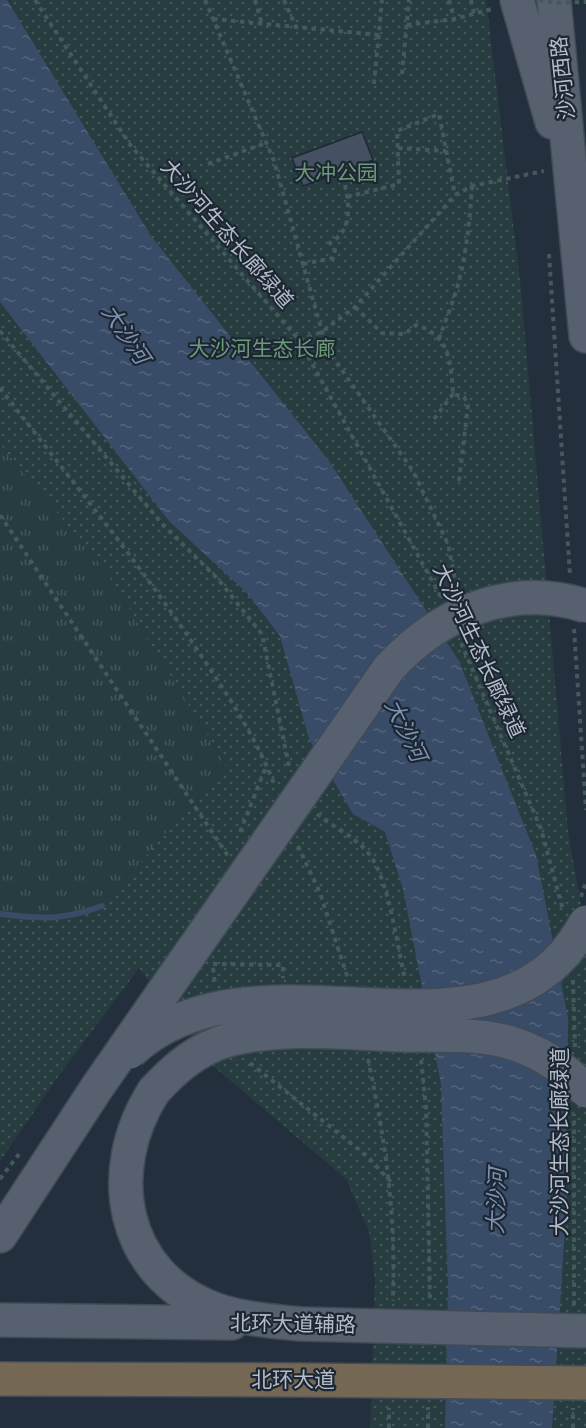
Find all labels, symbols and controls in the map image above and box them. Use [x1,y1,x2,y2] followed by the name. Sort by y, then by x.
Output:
[545,35,579,121] street label: 沙河西路
[156,153,300,313] street label: 大沙河生态长廊绿道
[294,159,378,185] park label: 大冲公园
[96,299,158,372] water label: 大沙河
[189,335,336,361] park label: 大沙河生态长廊
[428,559,532,742] street label: 大沙河生态长廊绿道
[379,694,435,769] water label: 大沙河
[546,1048,572,1237] street label: 大沙河生态长廊绿道
[481,1164,511,1234] water label: 大沙河
[230,1309,356,1337] street label: 北环大道辅路
[251,1366,335,1392] street label: 北环大道

